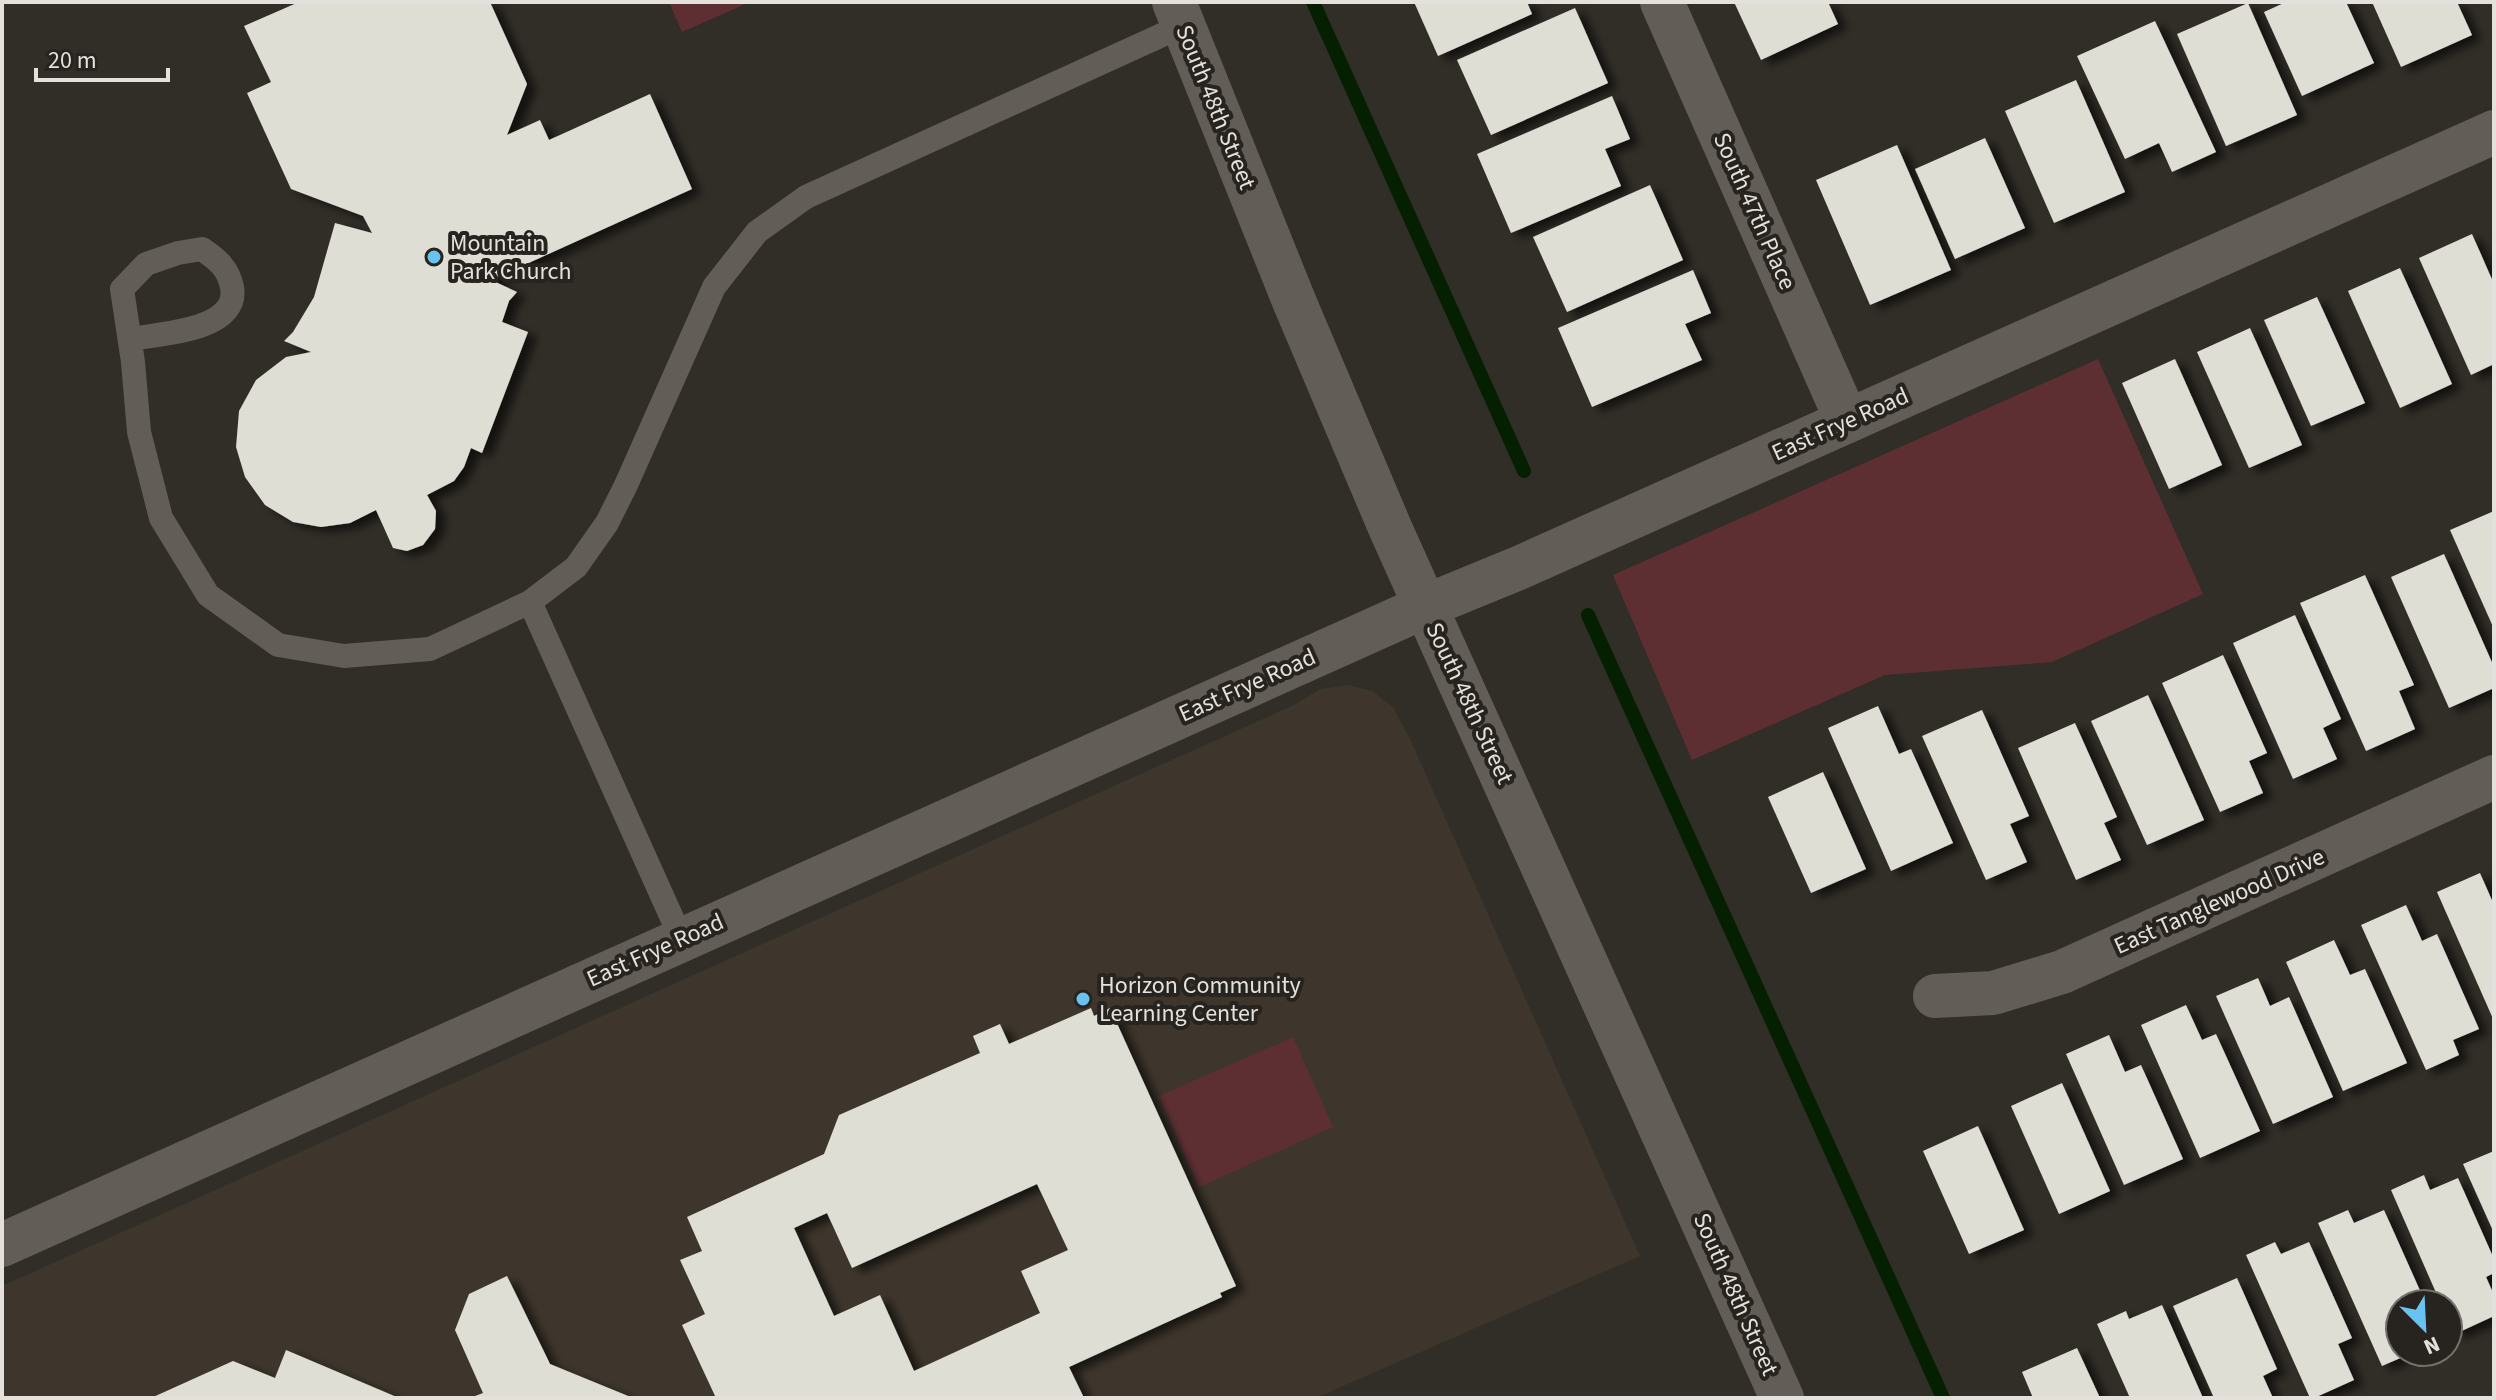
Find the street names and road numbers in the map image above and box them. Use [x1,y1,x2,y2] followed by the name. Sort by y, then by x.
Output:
[1167,20,1265,195] street label: South 48th Street
[1704,127,1805,295] street label: South 47th Place
[1766,379,1914,470] street label: East Frye Road
[1417,617,1522,790] street label: South 48th Street
[1173,640,1321,731] street label: East Frye Road
[2108,839,2330,964] street label: East Tanglewood Drive
[581,905,729,996] street label: East Frye Road
[1684,1207,1787,1381] street label: South 48th Street

